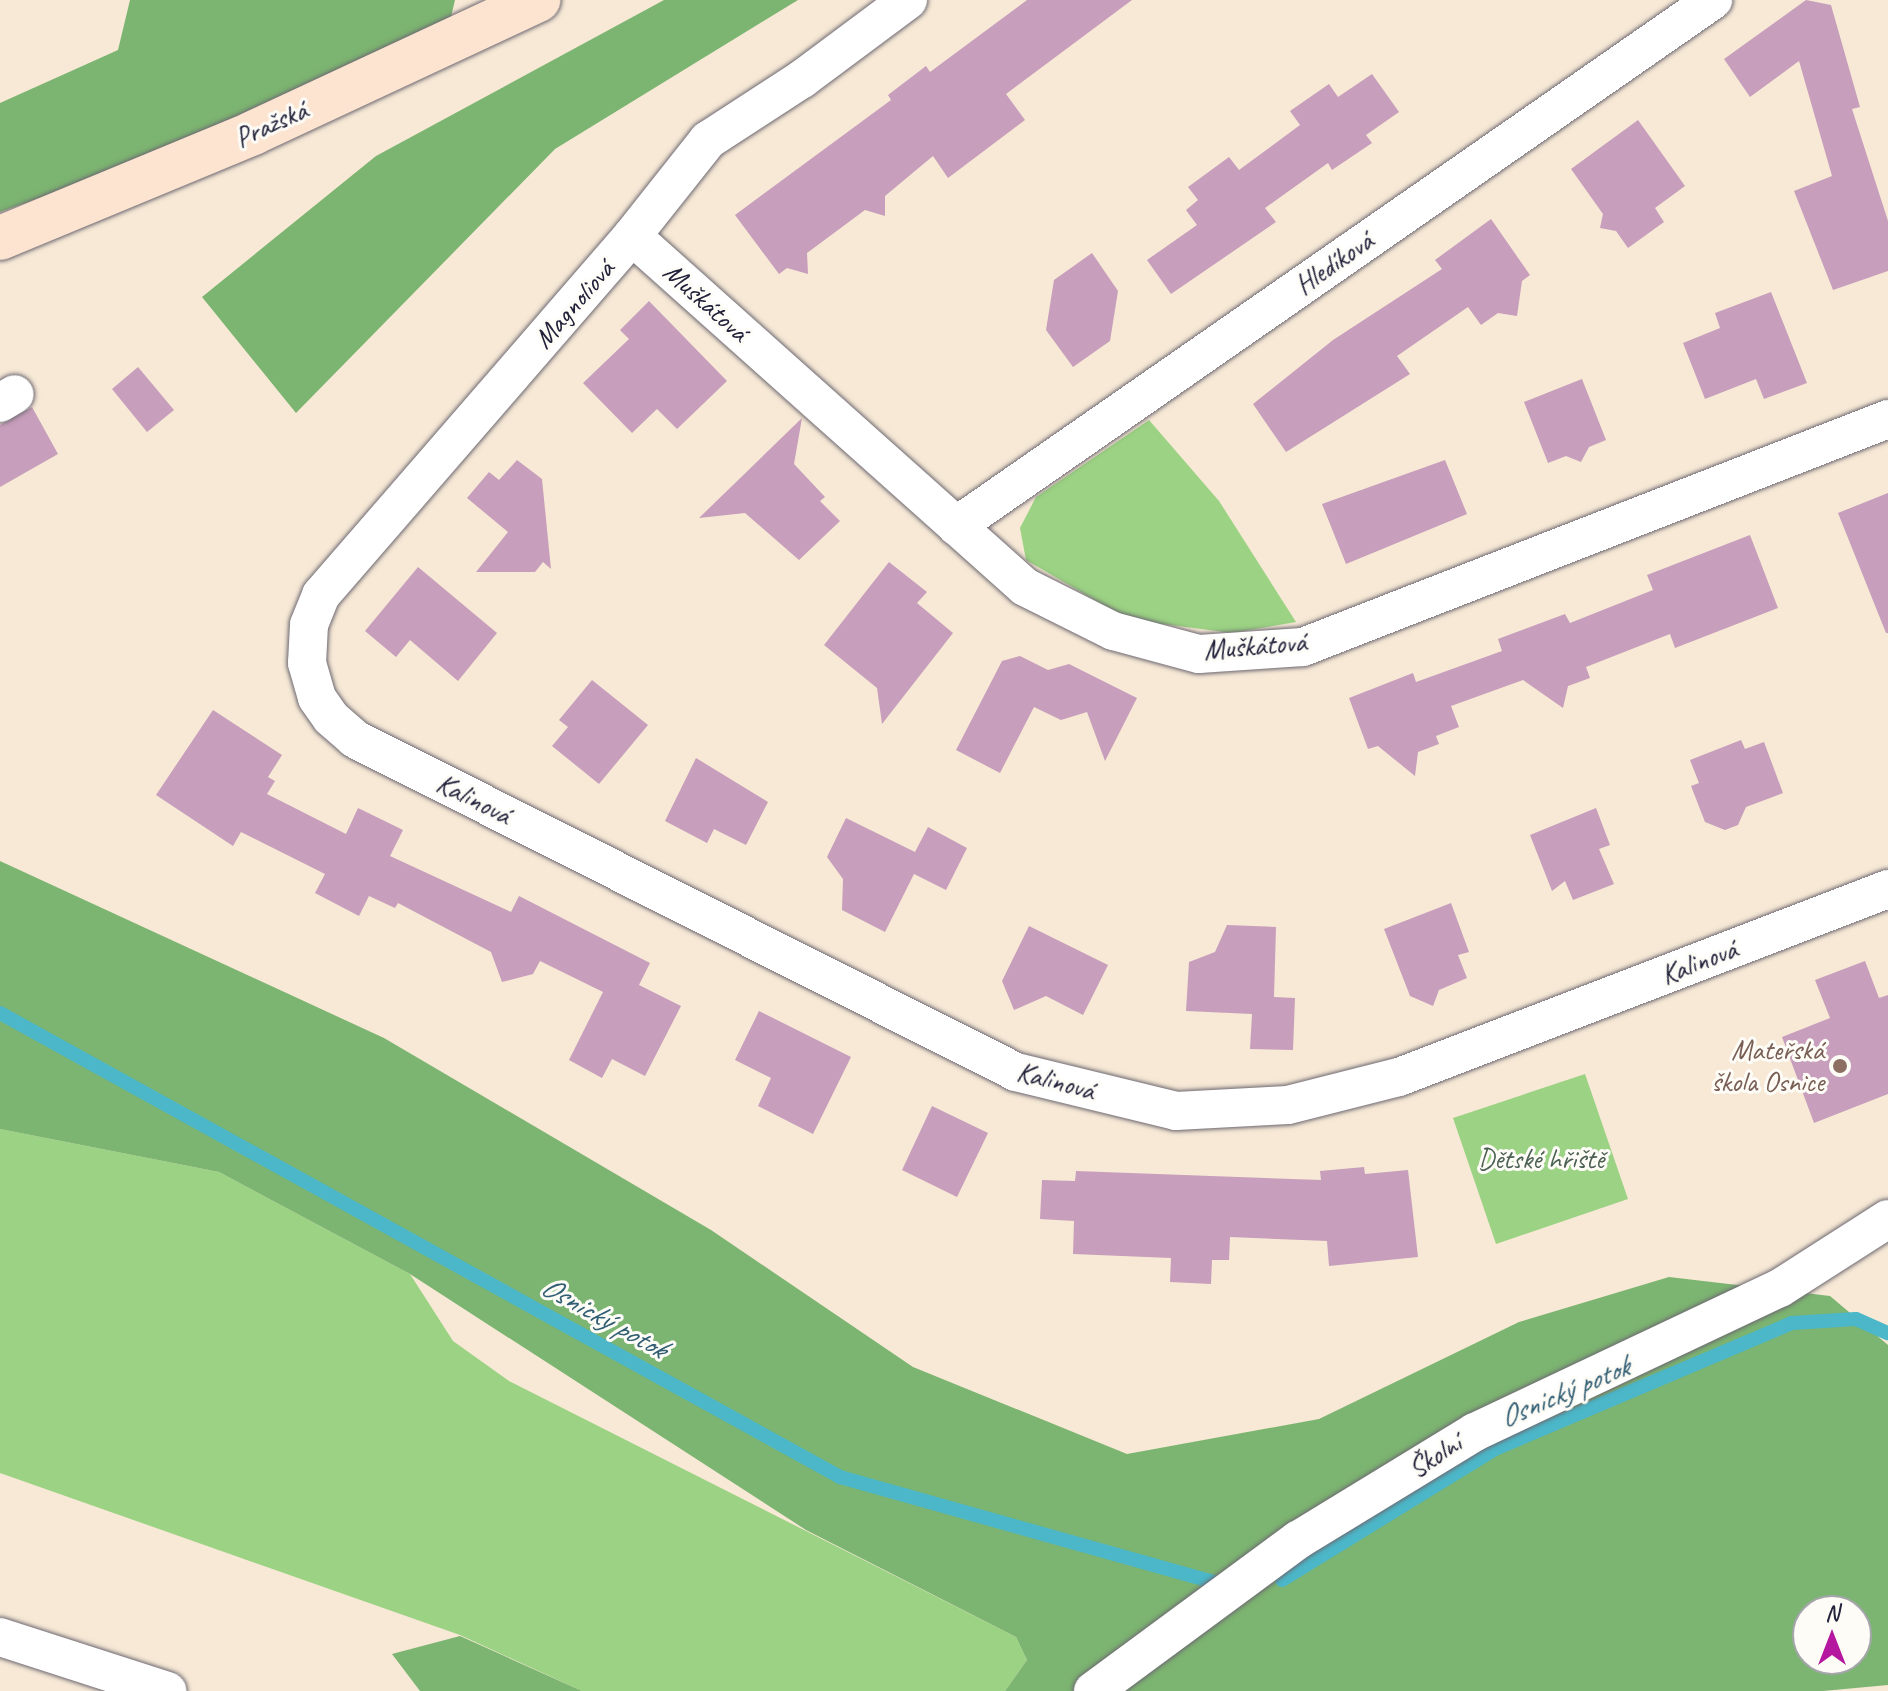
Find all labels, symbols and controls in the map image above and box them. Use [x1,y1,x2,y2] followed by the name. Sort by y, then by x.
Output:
[229,93,313,155] street label: Pražská
[1288,224,1380,302] street label: Hledíková
[526,253,622,355] street label: Magnoliová
[657,255,755,349] street label: Muškátová
[1202,625,1308,667] street label: Muškátová
[431,766,517,832] street label: Kalinová
[1656,932,1742,992] street label: Kalinová
[1710,1033,1824,1099] place label: Mateřská škola Osnice
[1013,1055,1099,1107] street label: Kalinová
[1831,1057,1849,1075] marker: Mateřská škola Osnice
[1478,1142,1604,1176] park label: Dětské hřiště
[535,1268,673,1366] water label: Osnický potok
[1494,1349,1634,1435] water label: Osnický potok
[1402,1427,1468,1485] street label: Školní
[1792,1595,1872,1675] north arrow
[1825,1599,1839,1627] text: N

